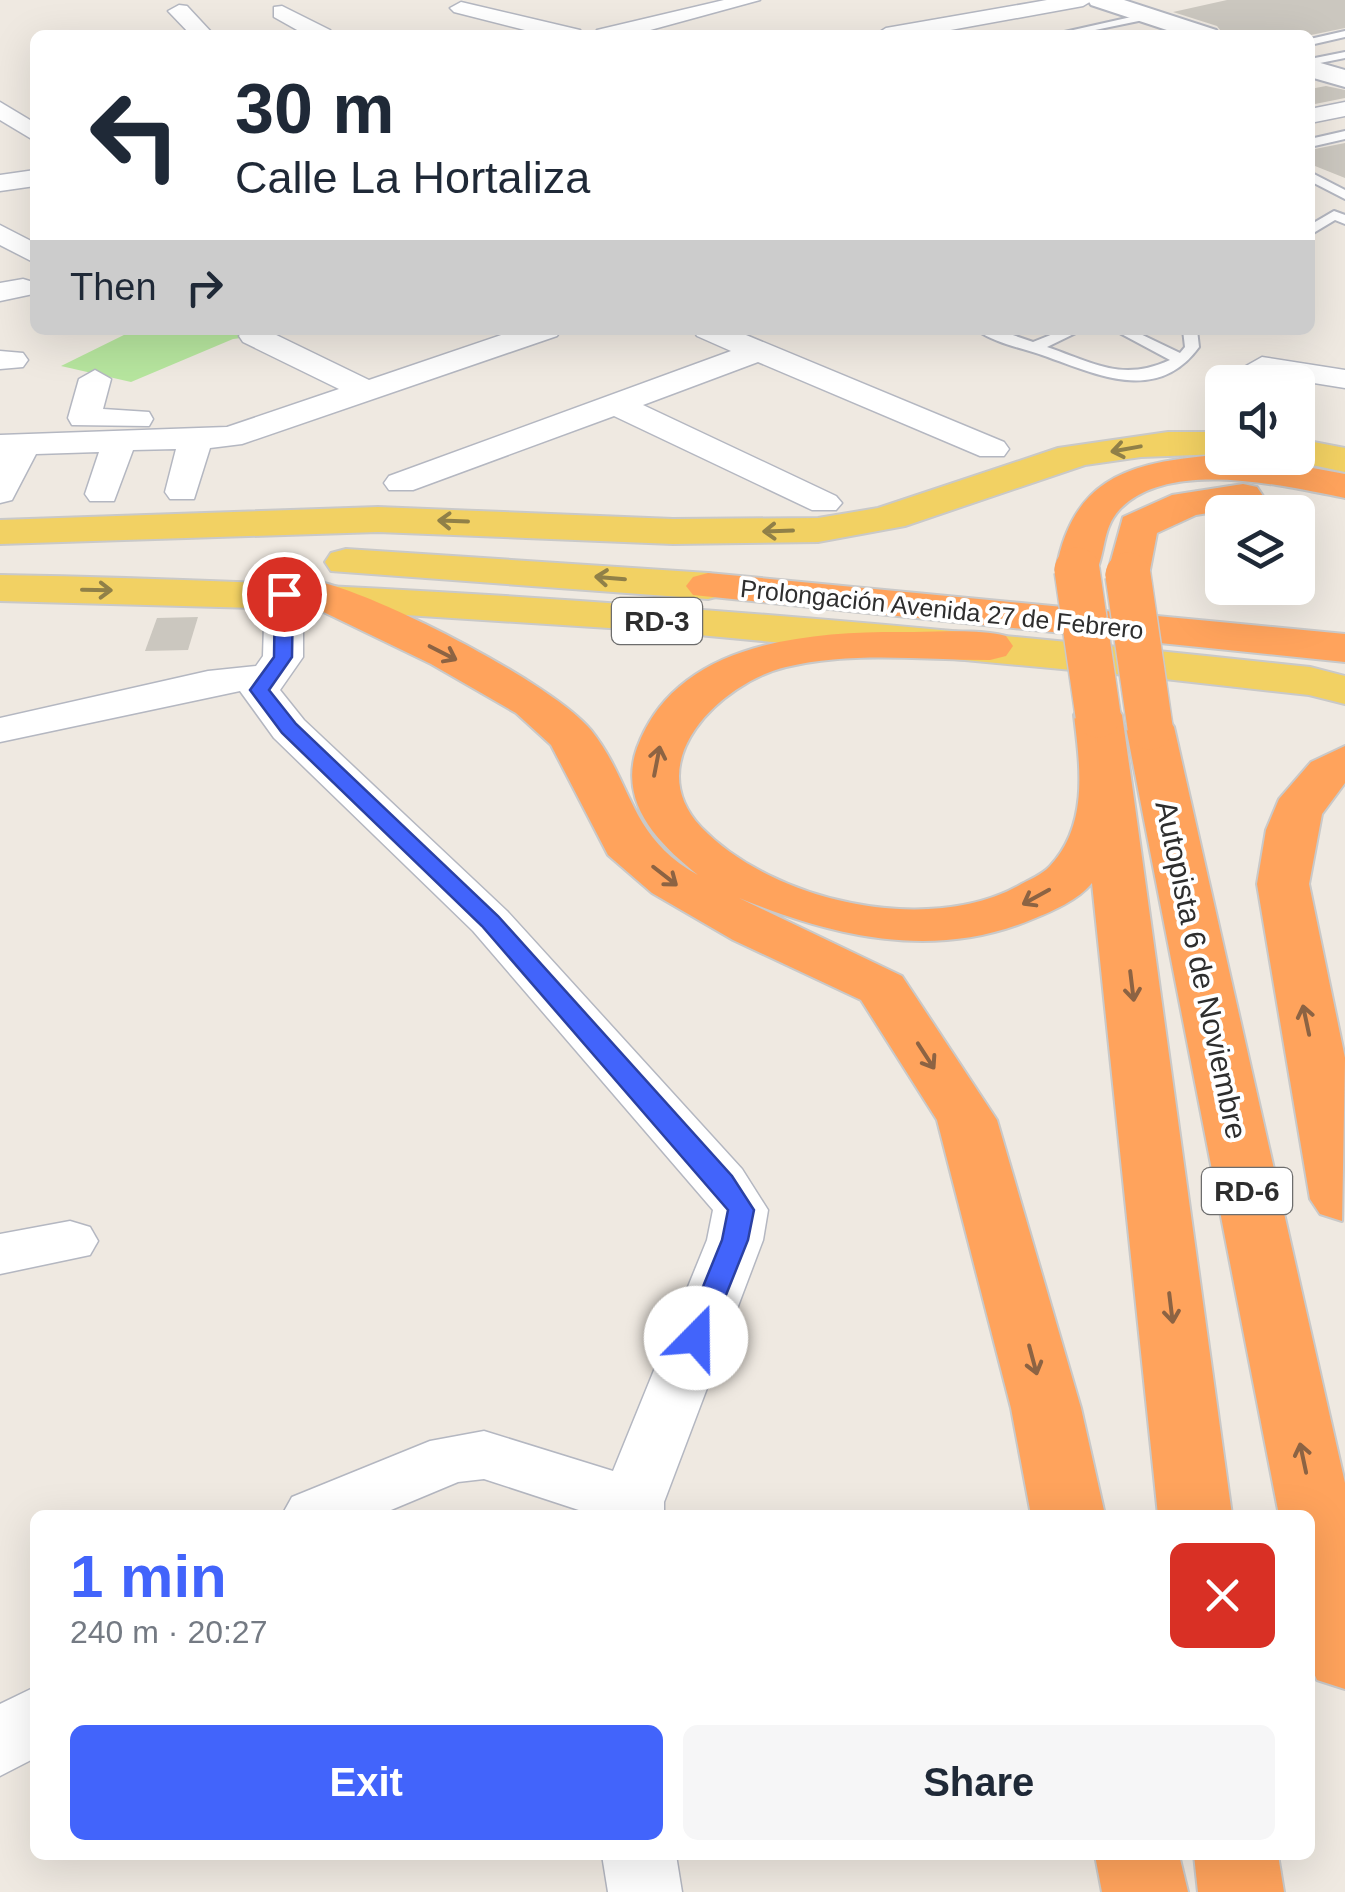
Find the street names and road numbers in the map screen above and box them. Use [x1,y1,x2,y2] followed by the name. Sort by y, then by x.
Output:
[739,574,1145,644] street label: Prolongación Avenida 27 de Febrero
[612,598,702,644] road number: RD-3
[1149,798,1254,1142] street label: Autopista 6 de Noviembre
[1202,1168,1292,1214] road number: RD-6

